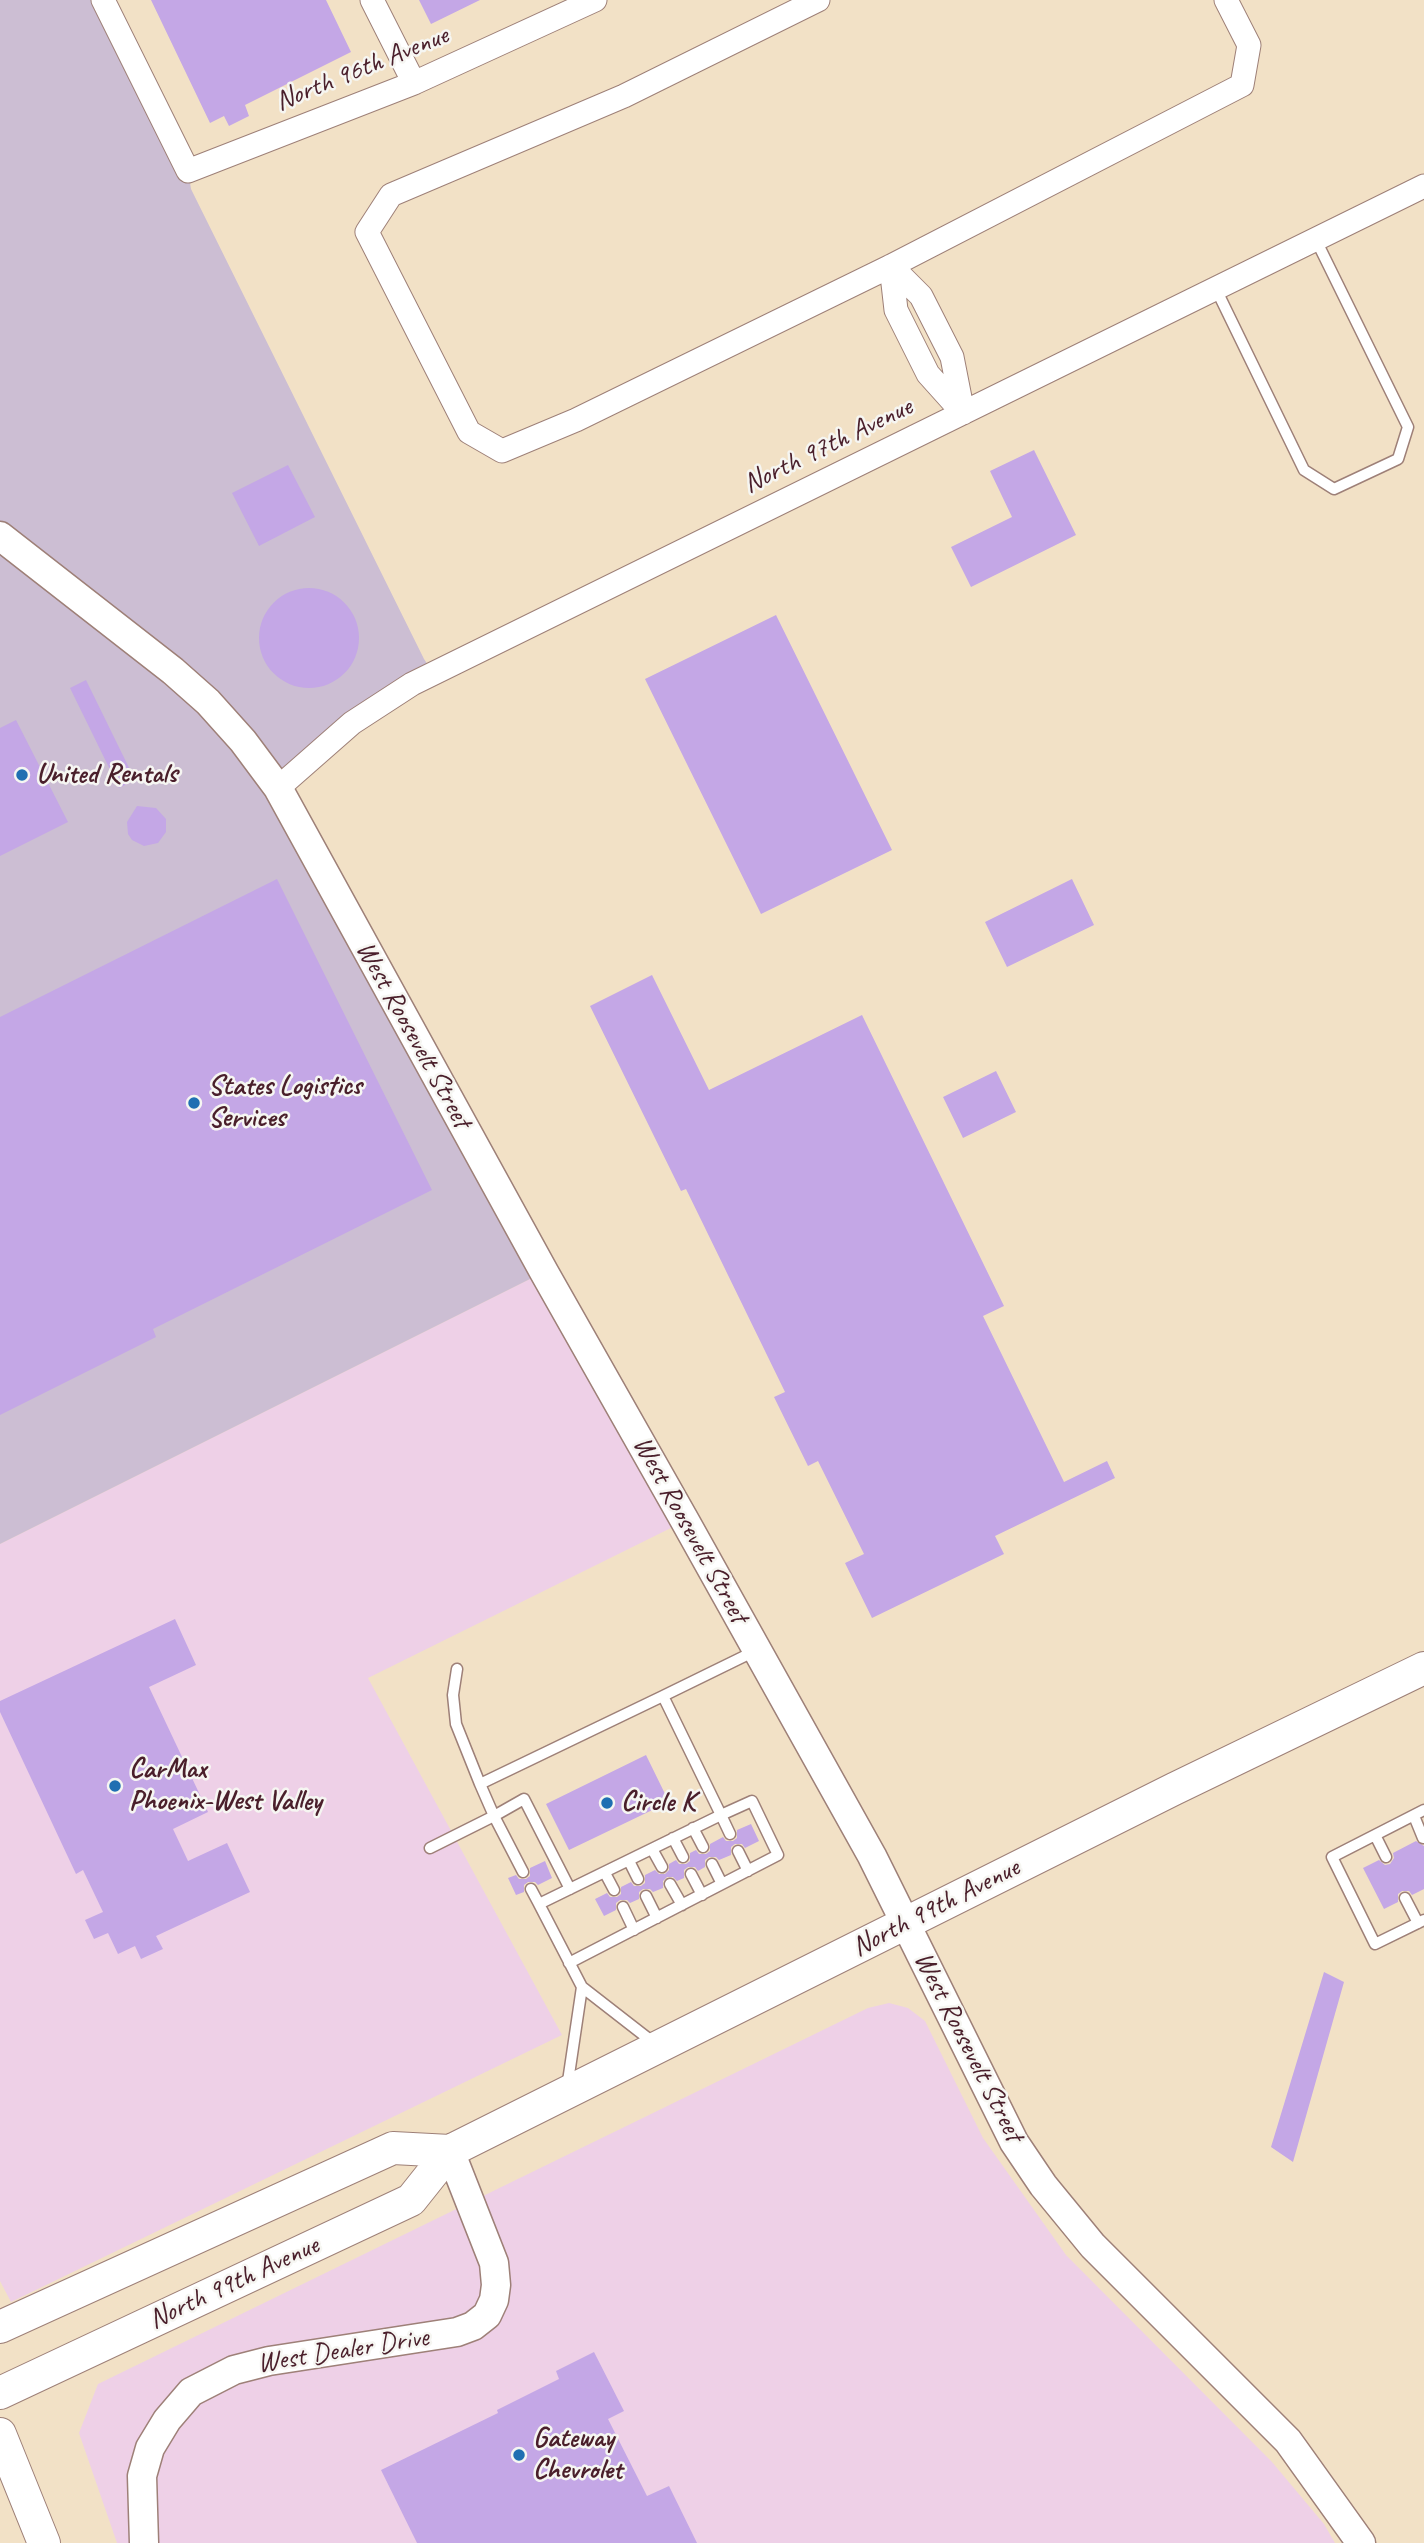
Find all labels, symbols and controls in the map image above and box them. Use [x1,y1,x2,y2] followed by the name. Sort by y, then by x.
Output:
[271,19,453,119] street label: North 96th Avenue
[738,391,918,501] street label: North 97th Avenue
[36,758,177,792] place label: United Rentals
[14,767,30,783] marker: United Rentals
[348,936,478,1134] street label: West Roosevelt Street
[208,1070,362,1136] place label: States Logistics Services
[186,1095,202,1111] marker: States Logistics Services
[625,1431,755,1629] street label: West Roosevelt Street
[129,1753,321,1819] place label: CarMax Phoenix-West Valley
[107,1778,123,1794] marker: CarMax Phoenix-West Valley
[621,1786,695,1820] place label: Circle K
[599,1795,615,1811] marker: Circle K
[846,1851,1026,1965] street label: North 99th Avenue
[906,1947,1030,2147] street label: West Roosevelt Street
[144,2229,324,2337] street label: North 99th Avenue
[255,2321,431,2381] street label: West Dealer Drive
[533,2422,622,2488] place label: Gateway Chevrolet
[511,2447,527,2463] marker: Gateway Chevrolet

